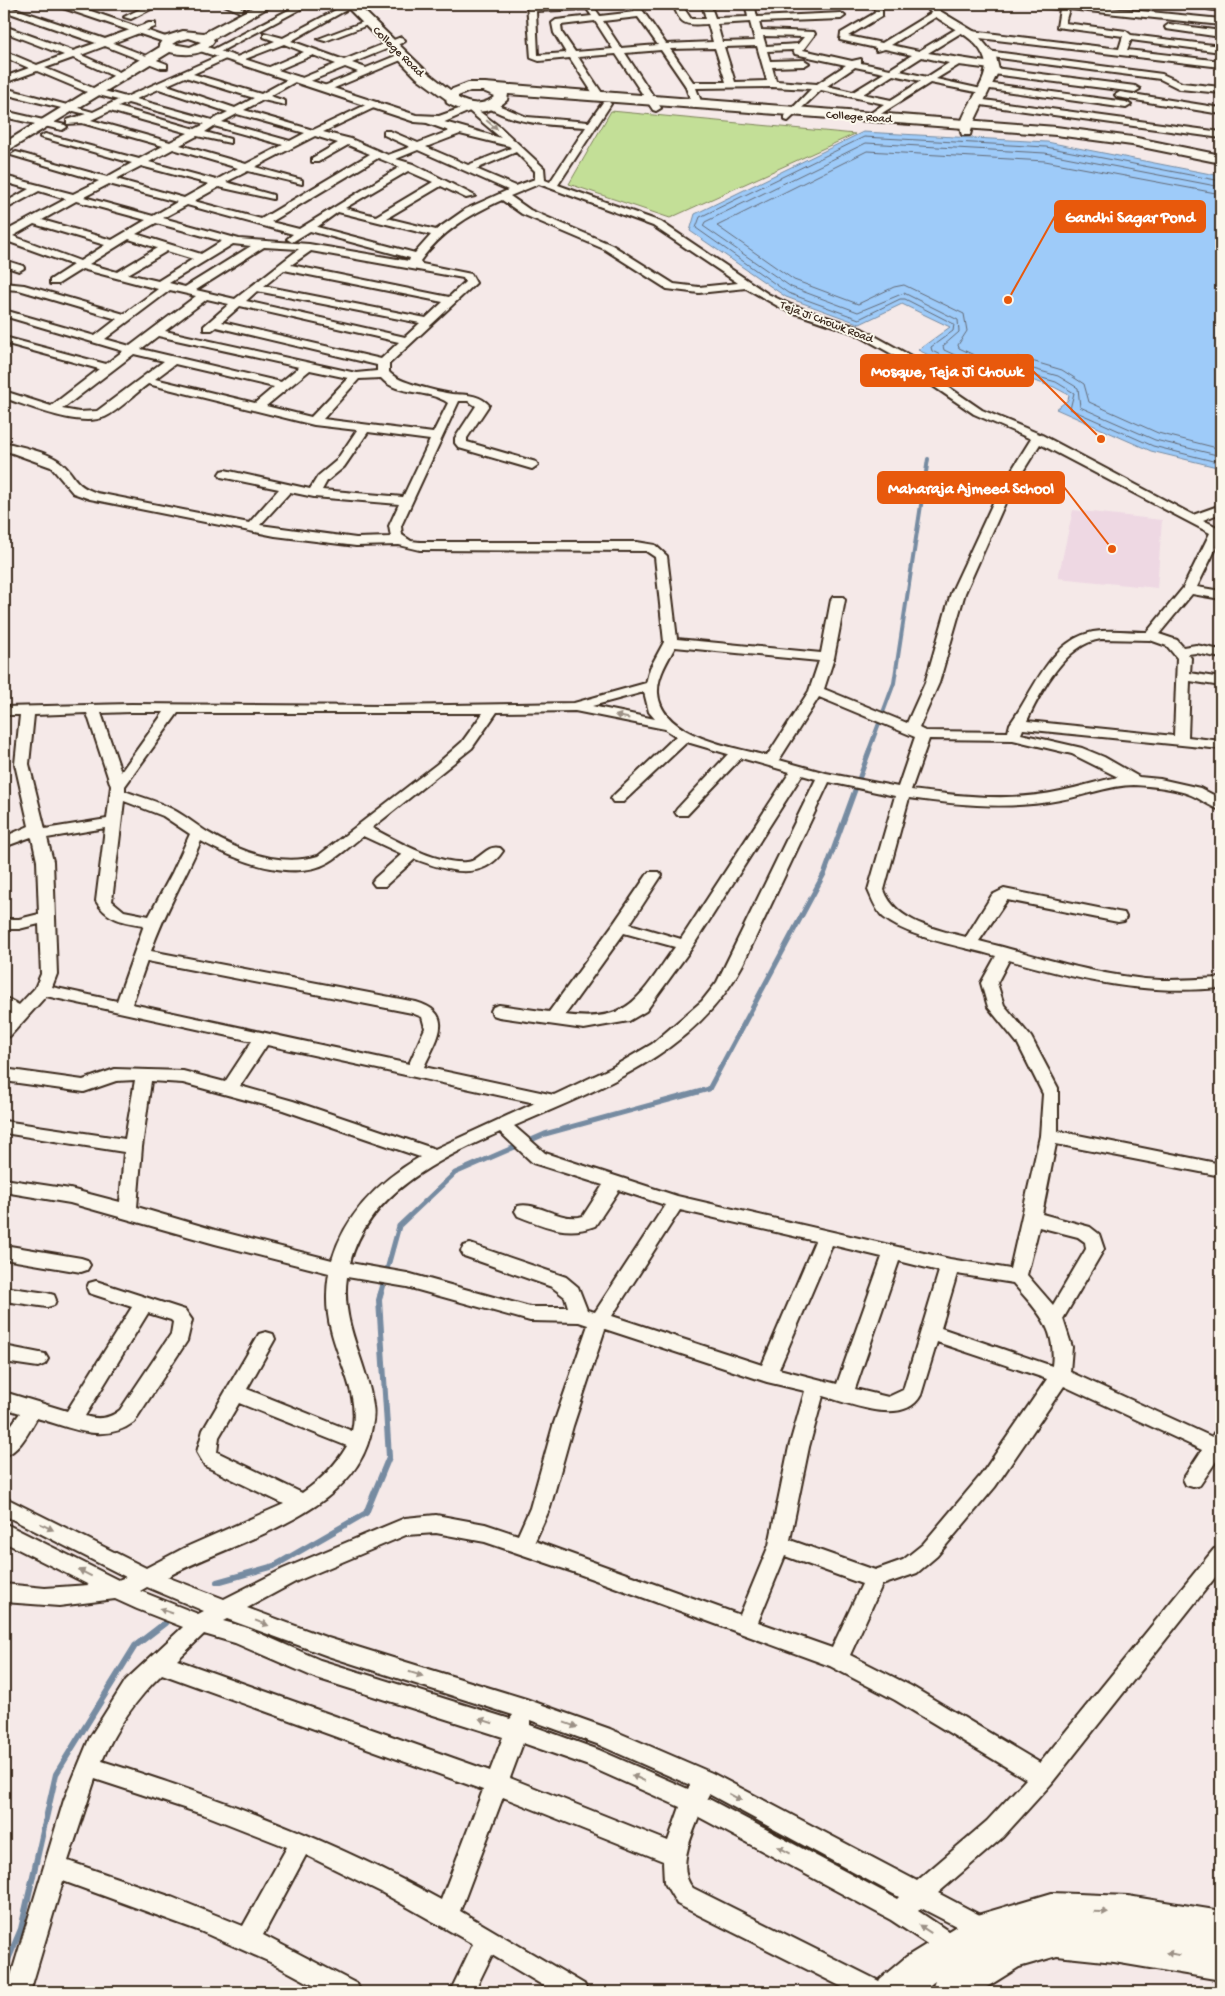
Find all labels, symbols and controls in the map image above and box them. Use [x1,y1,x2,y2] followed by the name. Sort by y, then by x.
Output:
[369,24,427,81] street label: College Road
[825,109,893,127] street label: College Road
[486,119,498,130] one-way arrow
[1055,201,1205,232] callout: Gandhi Sagar Pond
[1065,210,1196,229] text: Gandhi Sagar Pond
[777,298,876,347] street label: Teja Ji Chowk Road
[861,355,1033,386] callout: Mosque, Teja Ji Chowk
[871,364,1025,383] text: Mosque, Teja Ji Chowk
[878,472,1064,503] callout: Maharaja Ajmeed School
[888,481,1055,500] text: Maharaja Ajmeed School
[614,712,630,720] one-way arrow
[40,1523,55,1531] one-way arrow
[78,1569,92,1577] one-way arrow
[159,1607,174,1614] one-way arrow
[255,1619,270,1627] one-way arrow
[409,1671,424,1679] one-way arrow
[478,1716,493,1724] one-way arrow
[563,1722,578,1729] one-way arrow
[631,1773,645,1781] one-way arrow
[728,1793,743,1801] one-way arrow
[776,1846,791,1854] one-way arrow
[1093,1908,1109,1916] one-way arrow
[919,1924,932,1934] one-way arrow
[1165,1949,1181,1957] one-way arrow

